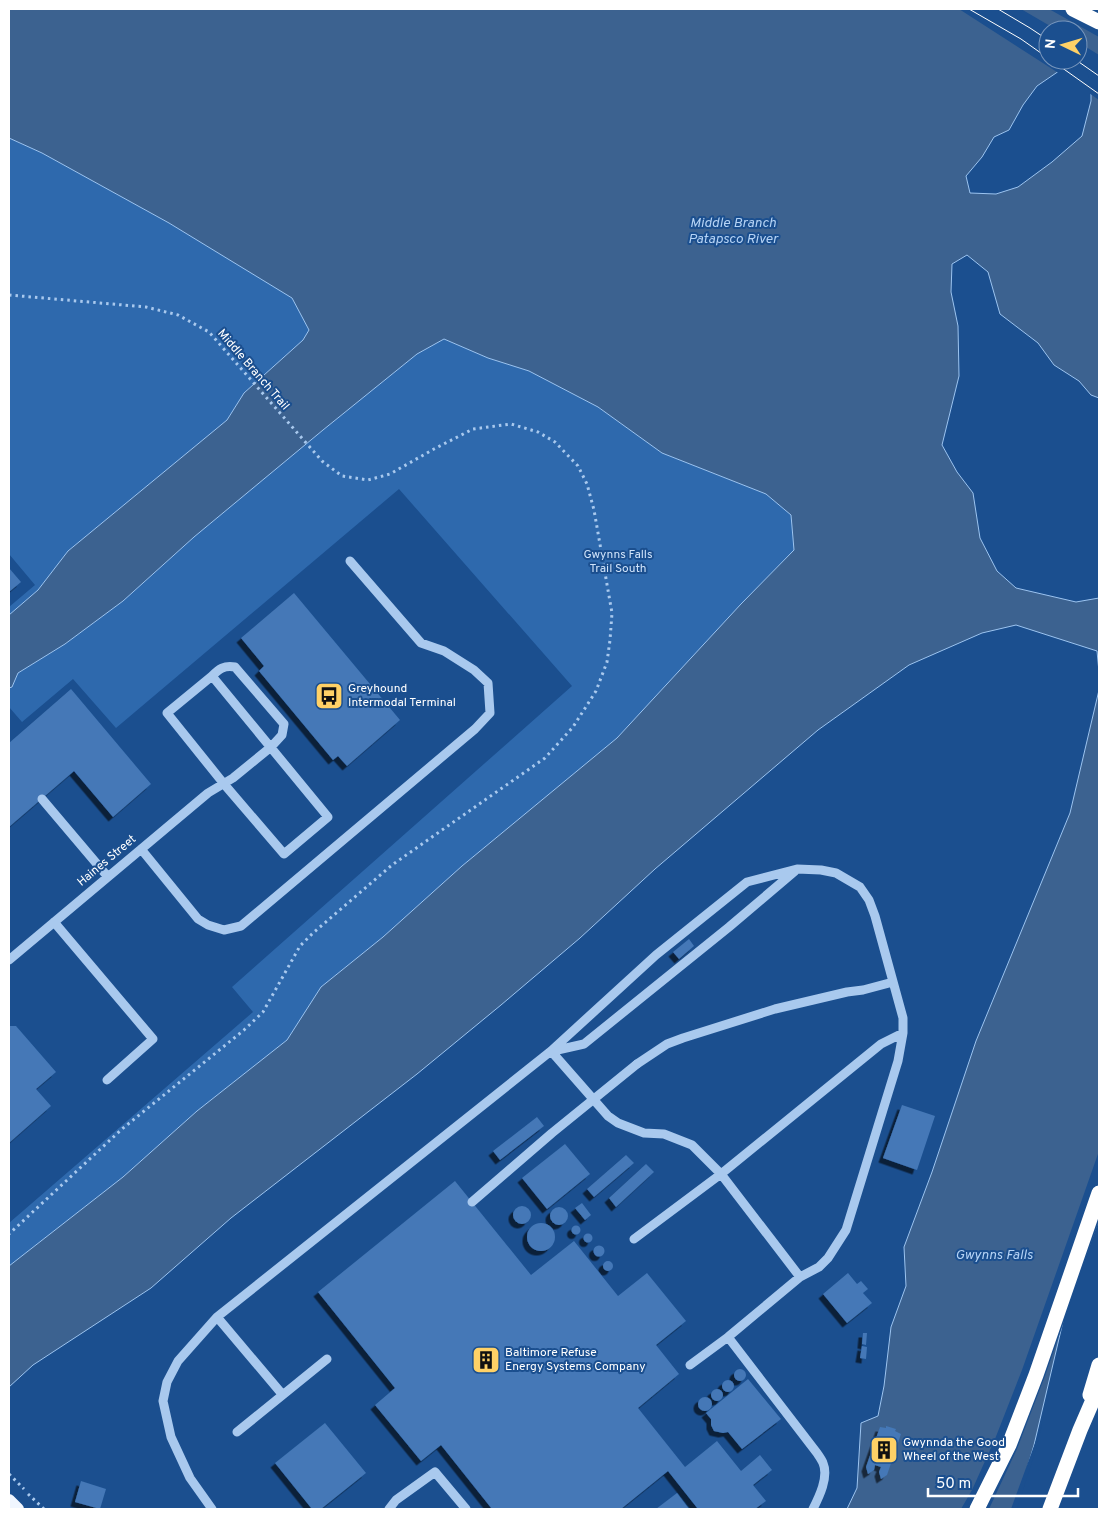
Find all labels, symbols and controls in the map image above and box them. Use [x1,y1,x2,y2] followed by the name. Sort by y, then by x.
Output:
[1038,20,1088,70] north arrow
[1043,38,1060,50] text: N
[688,215,780,248] water label: Middle Branch Patapsco River
[213,326,293,414] street label: Middle Branch Trail
[583,547,653,577] park label: Gwynns Falls Trail South
[314,681,344,711] bus stop icon: Greyhound Intermodal Terminal
[348,681,456,711] place label: Greyhound Intermodal Terminal
[74,832,140,890] street label: Haines Street
[955,1247,1034,1264] water label: Gwynns Falls
[471,1345,501,1375] building icon: Baltimore Refuse Energy Systems Company
[505,1345,646,1375] place label: Baltimore Refuse Energy Systems Company
[869,1435,899,1465] building icon: Gwynnda the Good Wheel of the West
[903,1435,1005,1465] place label: Gwynnda the Good Wheel of the West
[928,1466,1078,1498] scale bar
[936,1475,971,1494] text: 50 m

